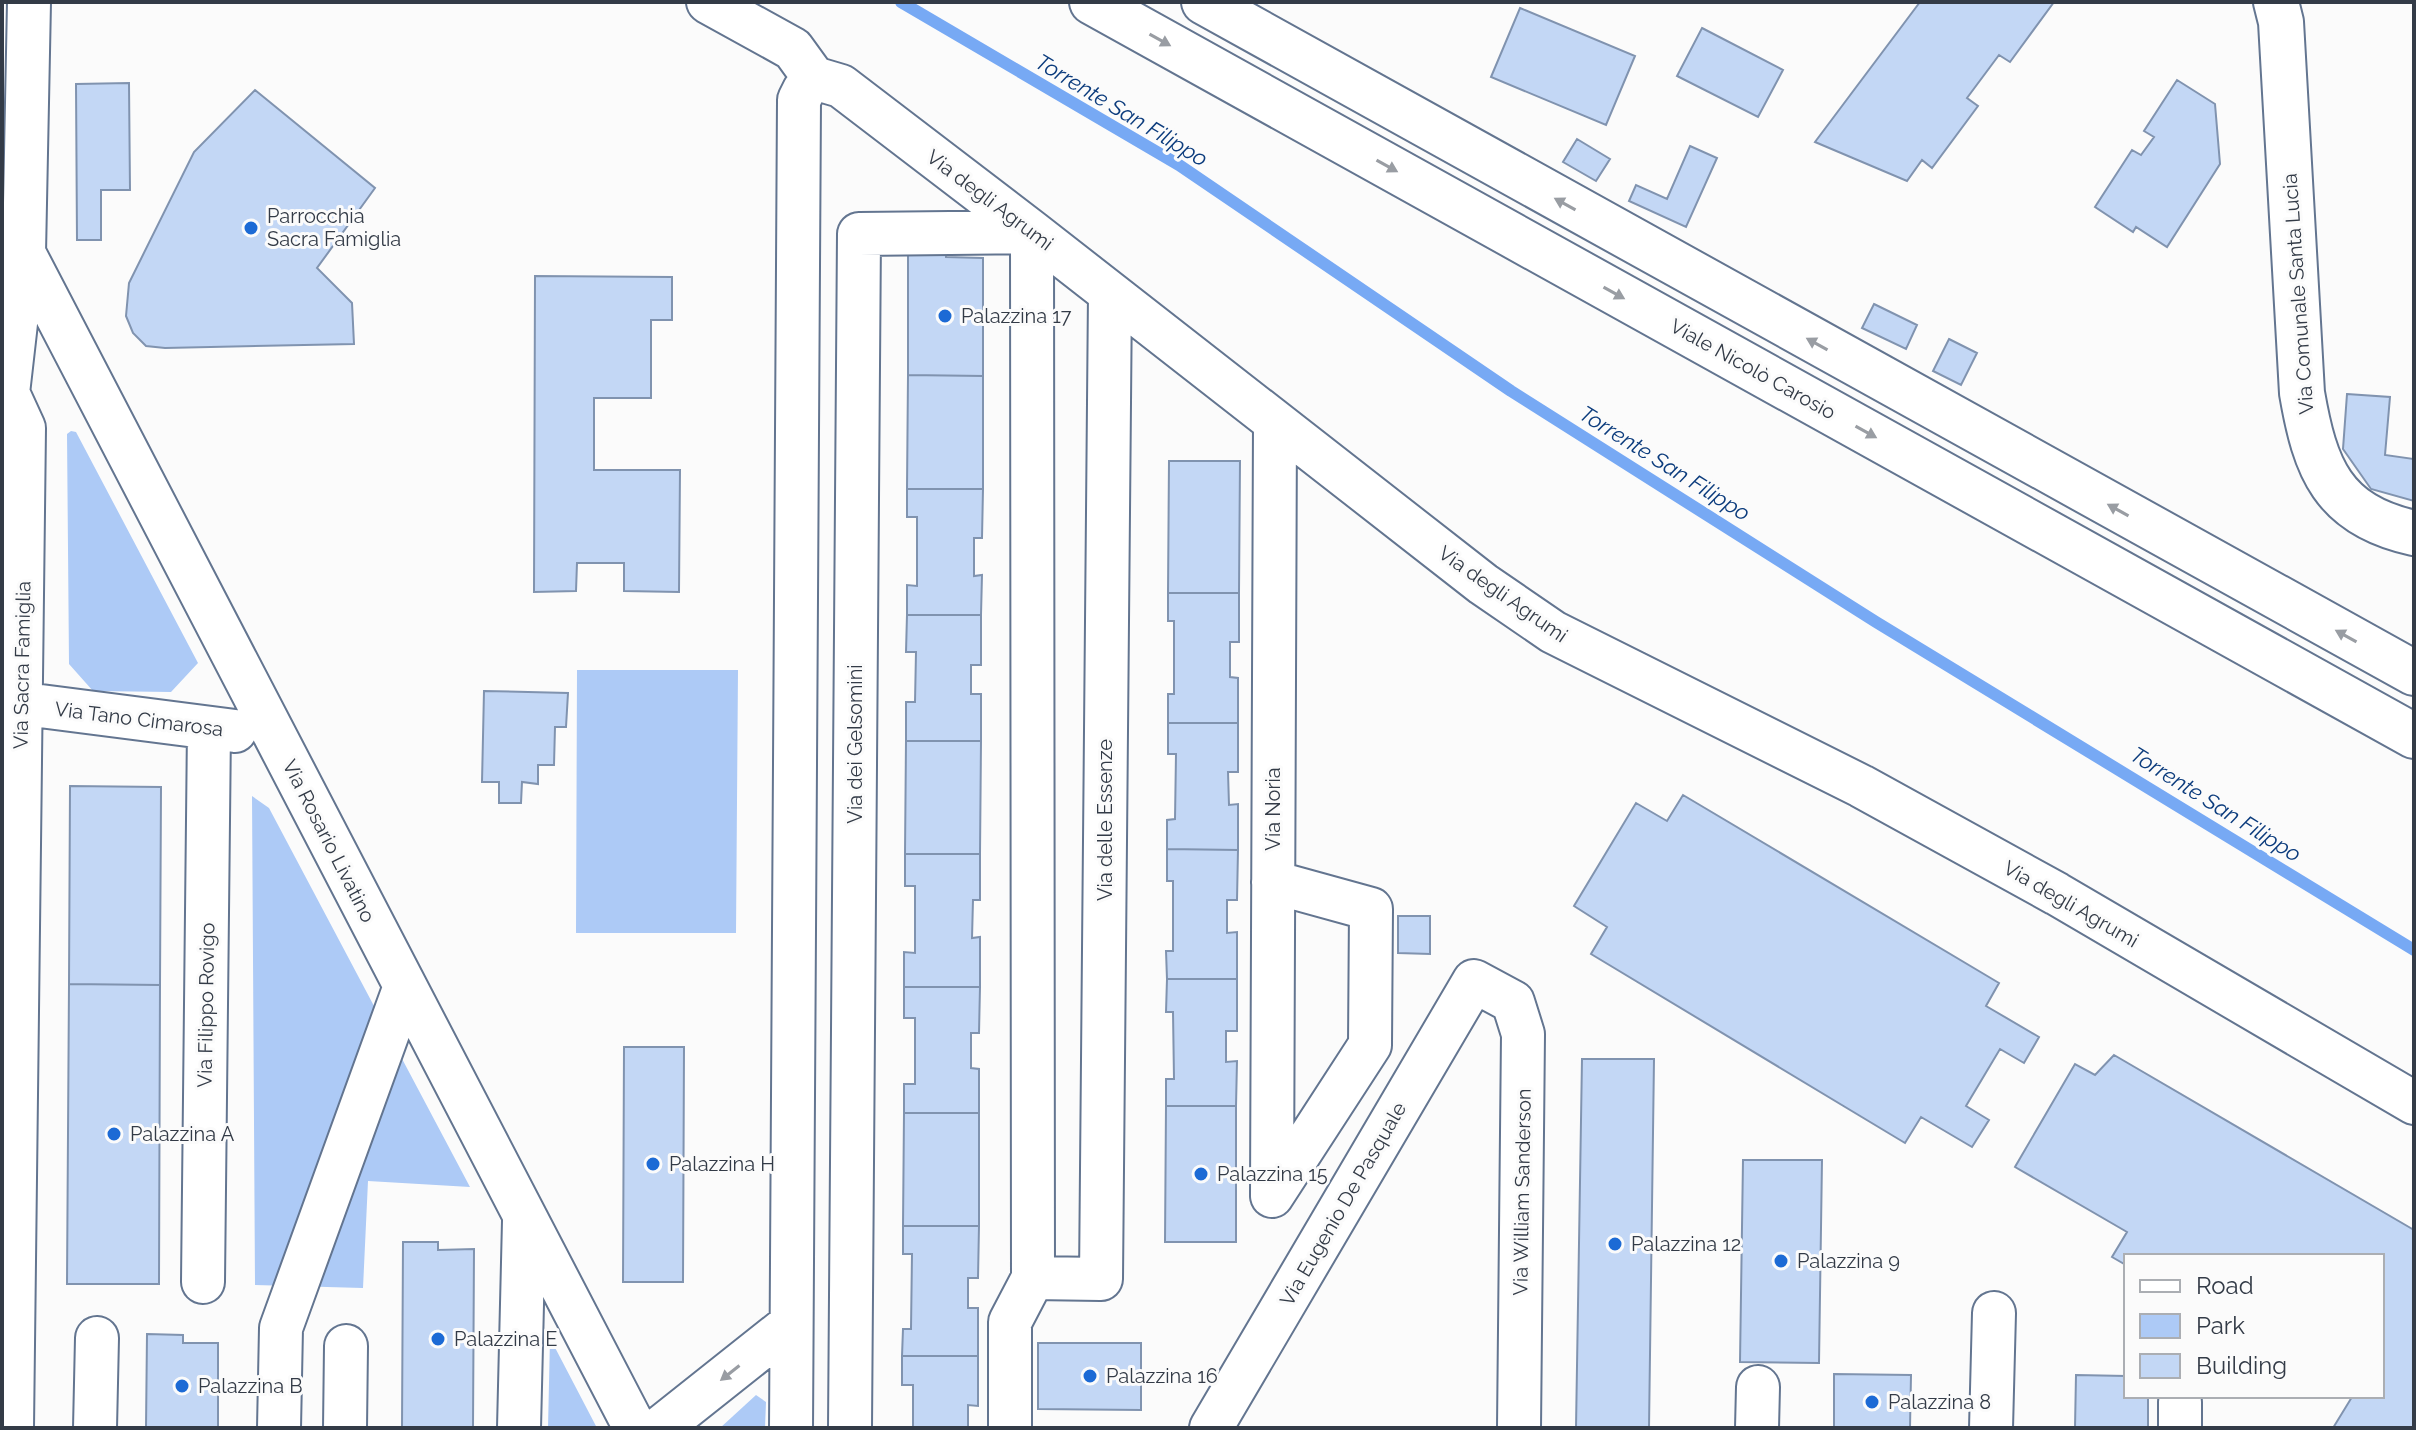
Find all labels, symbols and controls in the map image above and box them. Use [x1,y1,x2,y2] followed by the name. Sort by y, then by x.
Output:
[1149,33,1171,47] one-way arrow
[1031,48,1213,172] water label: Torrente San Filippo
[922,145,1058,255] street label: Via degli Agrumi
[1376,159,1398,173] one-way arrow
[2278,173,2318,415] street label: Via Comunale Santa Lucia
[1554,197,1576,211] one-way arrow
[267,204,401,251] place label: Parrocchia Sacra Famiglia
[242,219,260,237] marker: Parrocchia Sacra Famiglia
[1603,286,1625,300] one-way arrow
[961,304,1072,328] place label: Palazzina 17
[936,307,954,325] marker: Palazzina 17
[1666,314,1840,424] street label: Viale Nicolò Carosio
[1806,337,1828,351] one-way arrow
[1575,400,1755,526] water label: Torrente San Filippo
[1855,425,1877,439] one-way arrow
[2107,503,2129,517] one-way arrow
[1434,541,1572,647] street label: Via degli Agrumi
[9,581,35,749] street label: Via Sacra Famiglia
[2335,629,2357,643] one-way arrow
[843,664,867,824] street label: Via dei Gelsomini
[53,697,225,741] street label: Via Tano Cimarosa
[1093,739,1117,901] street label: Via delle Essenze
[2126,741,2306,867] water label: Torrente San Filippo
[278,756,380,926] street label: Via Rosario Livatino
[1261,767,1285,851] street label: Via Noria
[1999,856,2143,952] street label: Via degli Agrumi
[193,922,219,1088] street label: Via Filippo Rovigo
[1508,1088,1536,1296] street label: Via William Sanderson
[1275,1098,1411,1310] street label: Via Eugenio De Pasquale
[130,1122,235,1146] place label: Palazzina A
[105,1125,123,1143] marker: Palazzina A
[669,1152,775,1176] place label: Palazzina H
[644,1155,662,1173] marker: Palazzina H
[1217,1162,1328,1186] place label: Palazzina 15
[1192,1165,1210,1183] marker: Palazzina 15
[1631,1232,1741,1256] place label: Palazzina 12
[1606,1235,1624,1253] marker: Palazzina 12
[1797,1249,1900,1273] place label: Palazzina 9
[1772,1252,1790,1270] marker: Palazzina 9
[2124,1254,2384,1398] legend
[2196,1271,2254,1300] text: Road
[2196,1311,2245,1340] text: Park
[454,1327,557,1351] place label: Palazzina E
[429,1330,447,1348] marker: Palazzina E
[2196,1351,2287,1380] text: Building
[720,1364,740,1380] one-way arrow
[1106,1364,1218,1388] place label: Palazzina 16
[1081,1367,1099,1385] marker: Palazzina 16
[198,1374,303,1398] place label: Palazzina B
[173,1377,191,1395] marker: Palazzina B
[1888,1390,1991,1414] place label: Palazzina 8
[1863,1393,1881,1411] marker: Palazzina 8

